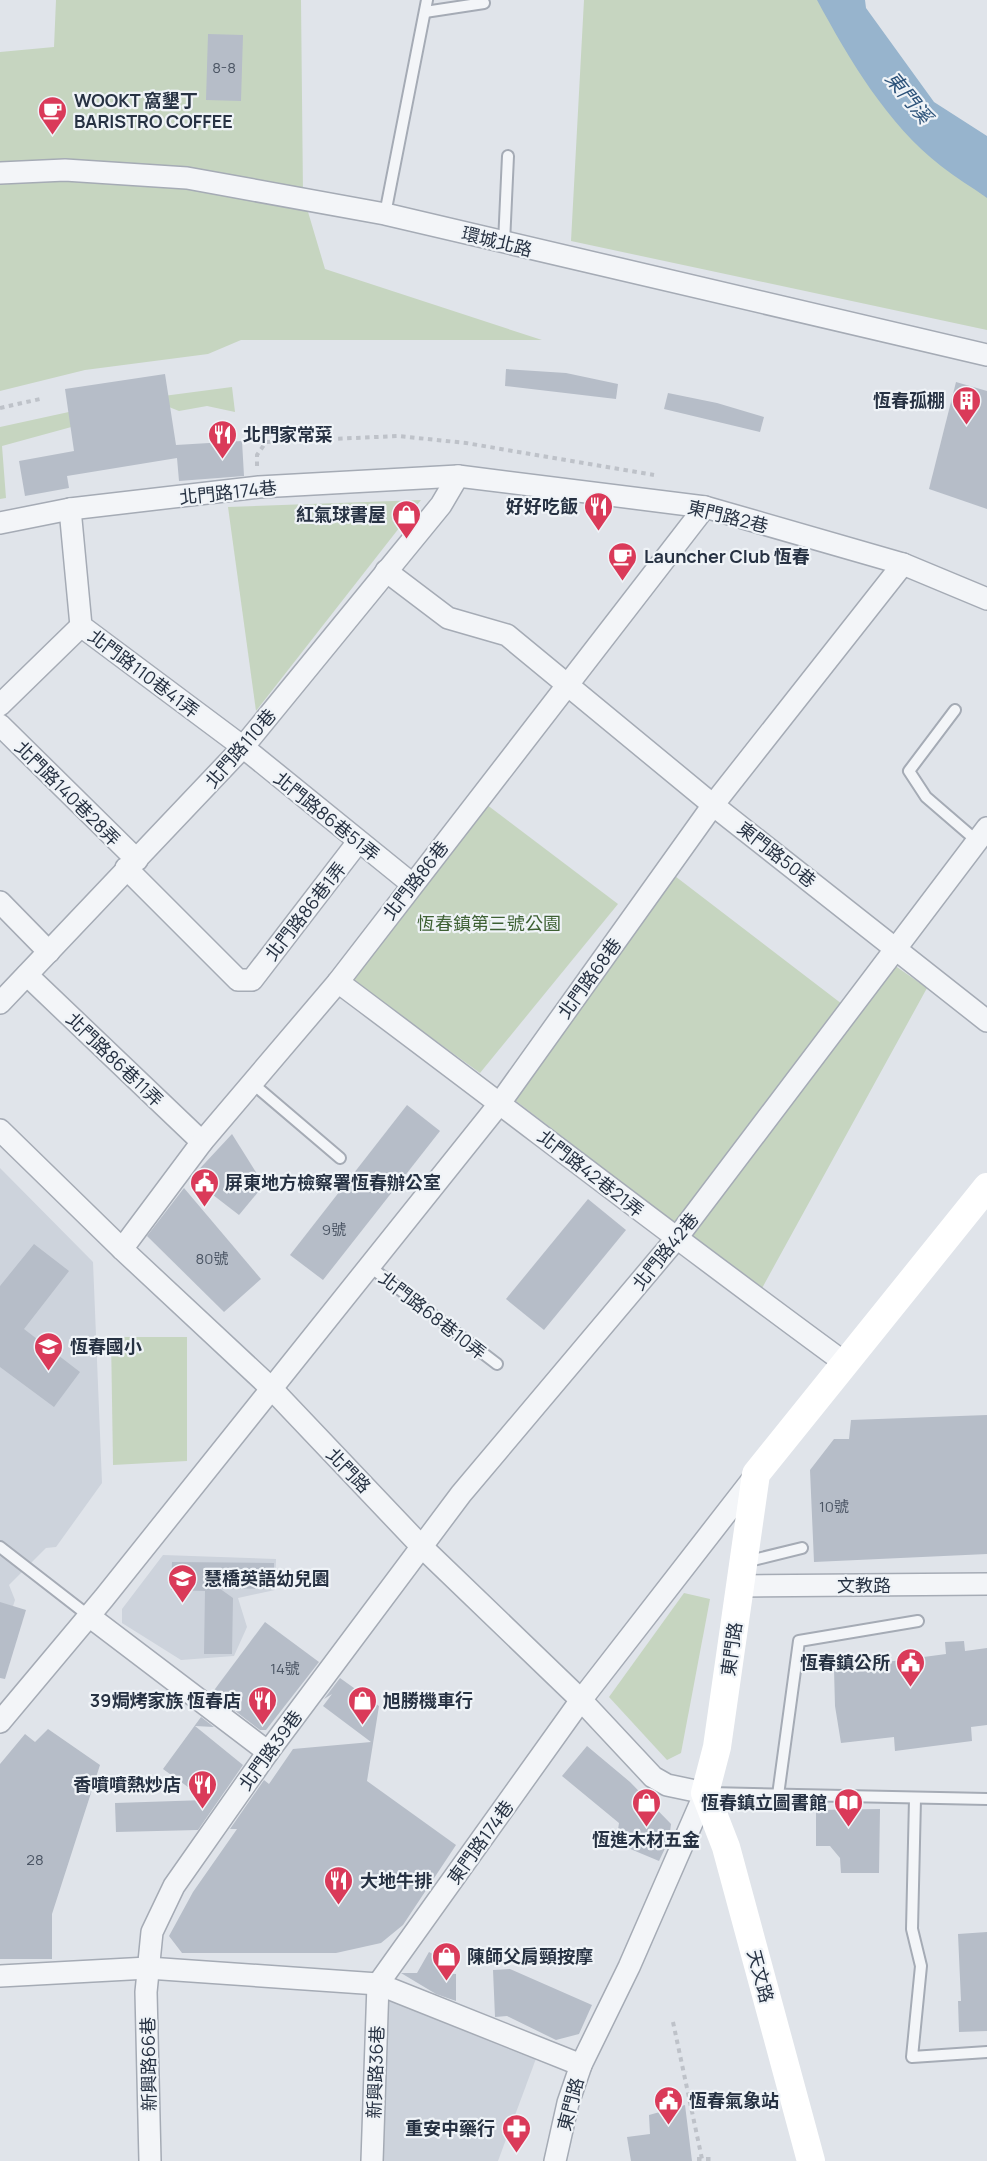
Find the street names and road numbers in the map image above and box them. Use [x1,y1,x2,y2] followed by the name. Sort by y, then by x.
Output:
[459,221,535,261] street label: 環城北路
[178,475,278,509] street label: 北門路174巷
[685,494,771,538] street label: 東門路2巷
[84,623,204,723] street label: 北門路110巷41弄
[199,704,281,792] street label: 北門路110巷
[10,735,126,851] street label: 北門路140巷28弄
[269,766,385,866] street label: 北門路86巷51弄
[733,816,821,892] street label: 東門路50巷
[377,836,453,924] street label: 北門路86巷
[259,857,351,965] street label: 北門路86巷1弄
[552,933,626,1023] street label: 北門路68巷
[61,1007,169,1111] street label: 北門路86巷11弄
[533,1124,649,1222] street label: 北門路42巷21弄
[626,1207,704,1295] street label: 北門路42巷
[375,1266,491,1364] street label: 北門路68巷10弄
[322,1442,376,1498] street label: 北門路
[837,1573,891,1597] street label: 文教路
[715,1621,747,1677] street label: 東門路
[233,1705,307,1795] street label: 北門路39巷
[442,1795,518,1889] street label: 東門路174巷
[742,1947,780,2005] street label: 天文路
[135,2017,161,2111] street label: 新興路66巷
[361,2025,389,2119] street label: 新興路36巷
[551,2075,589,2133] street label: 東門路

